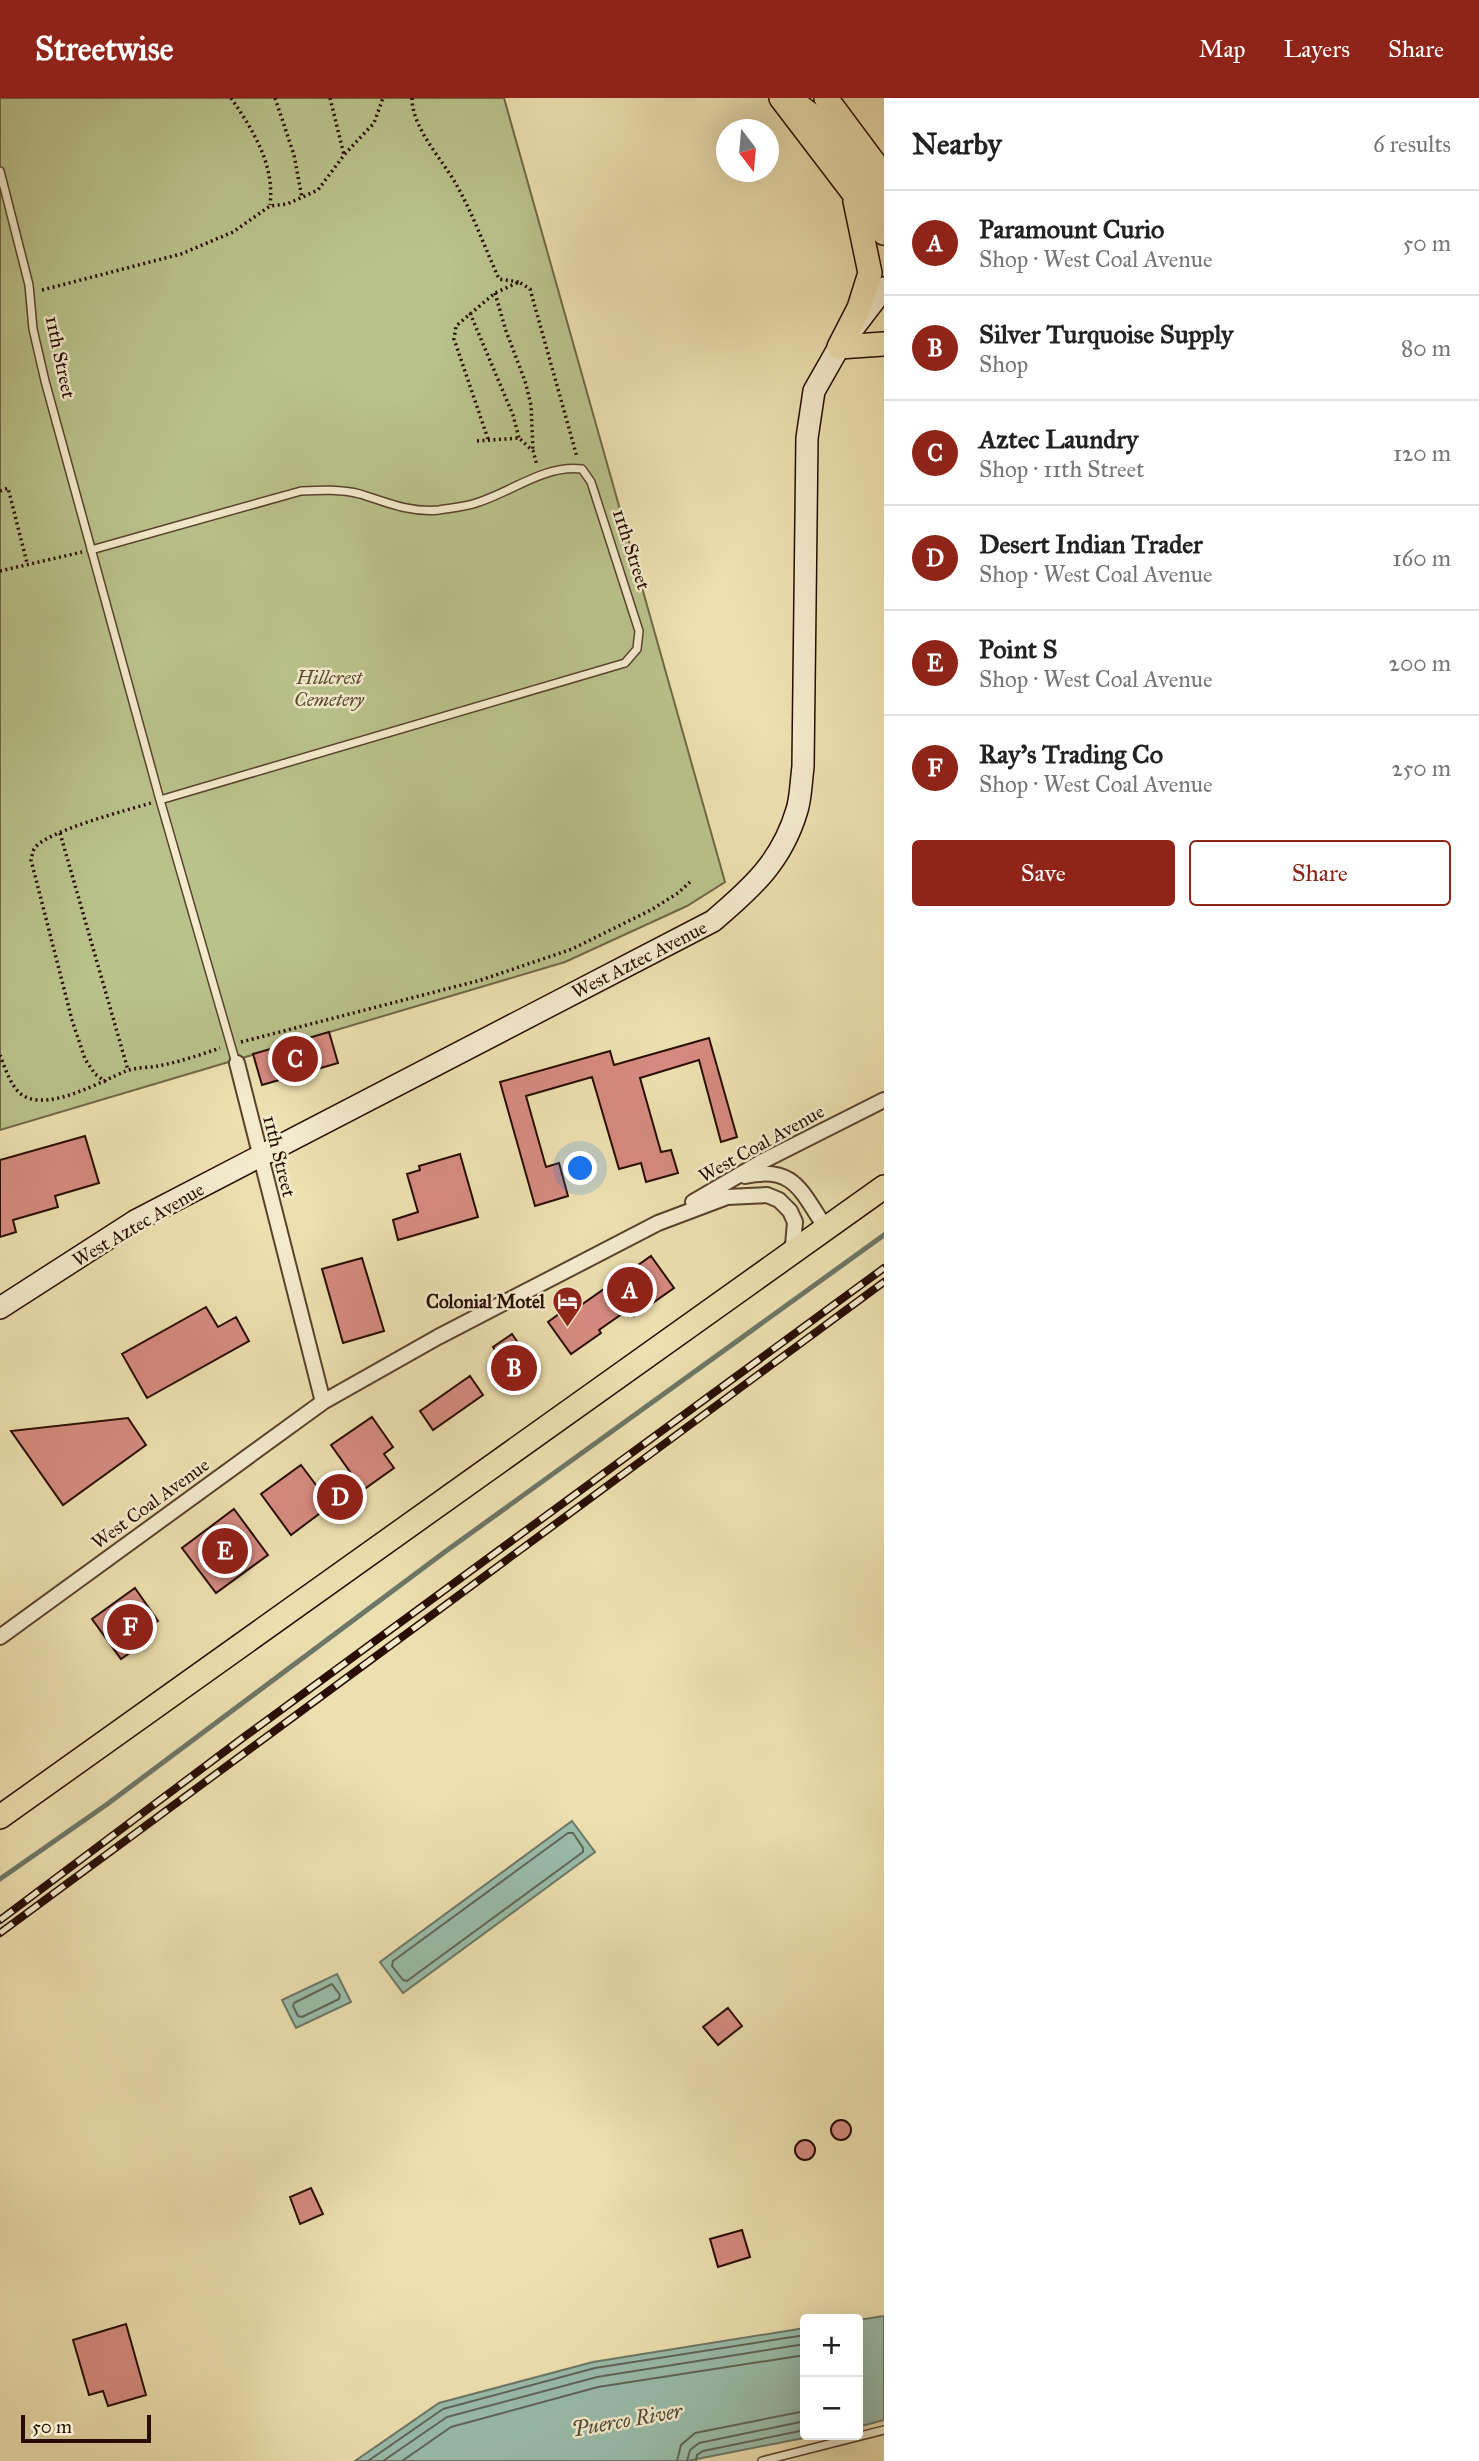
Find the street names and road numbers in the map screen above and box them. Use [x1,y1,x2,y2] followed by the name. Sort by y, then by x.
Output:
[41,314,81,401] street label: 11th Street
[608,506,655,593] street label: 11th Street
[568,915,711,1003] street label: West Aztec Avenue
[694,1099,828,1187] street label: West Coal Avenue
[258,1113,301,1200] street label: 11th Street
[68,1177,208,1271] street label: West Aztec Avenue
[87,1453,214,1554] street label: West Coal Avenue

